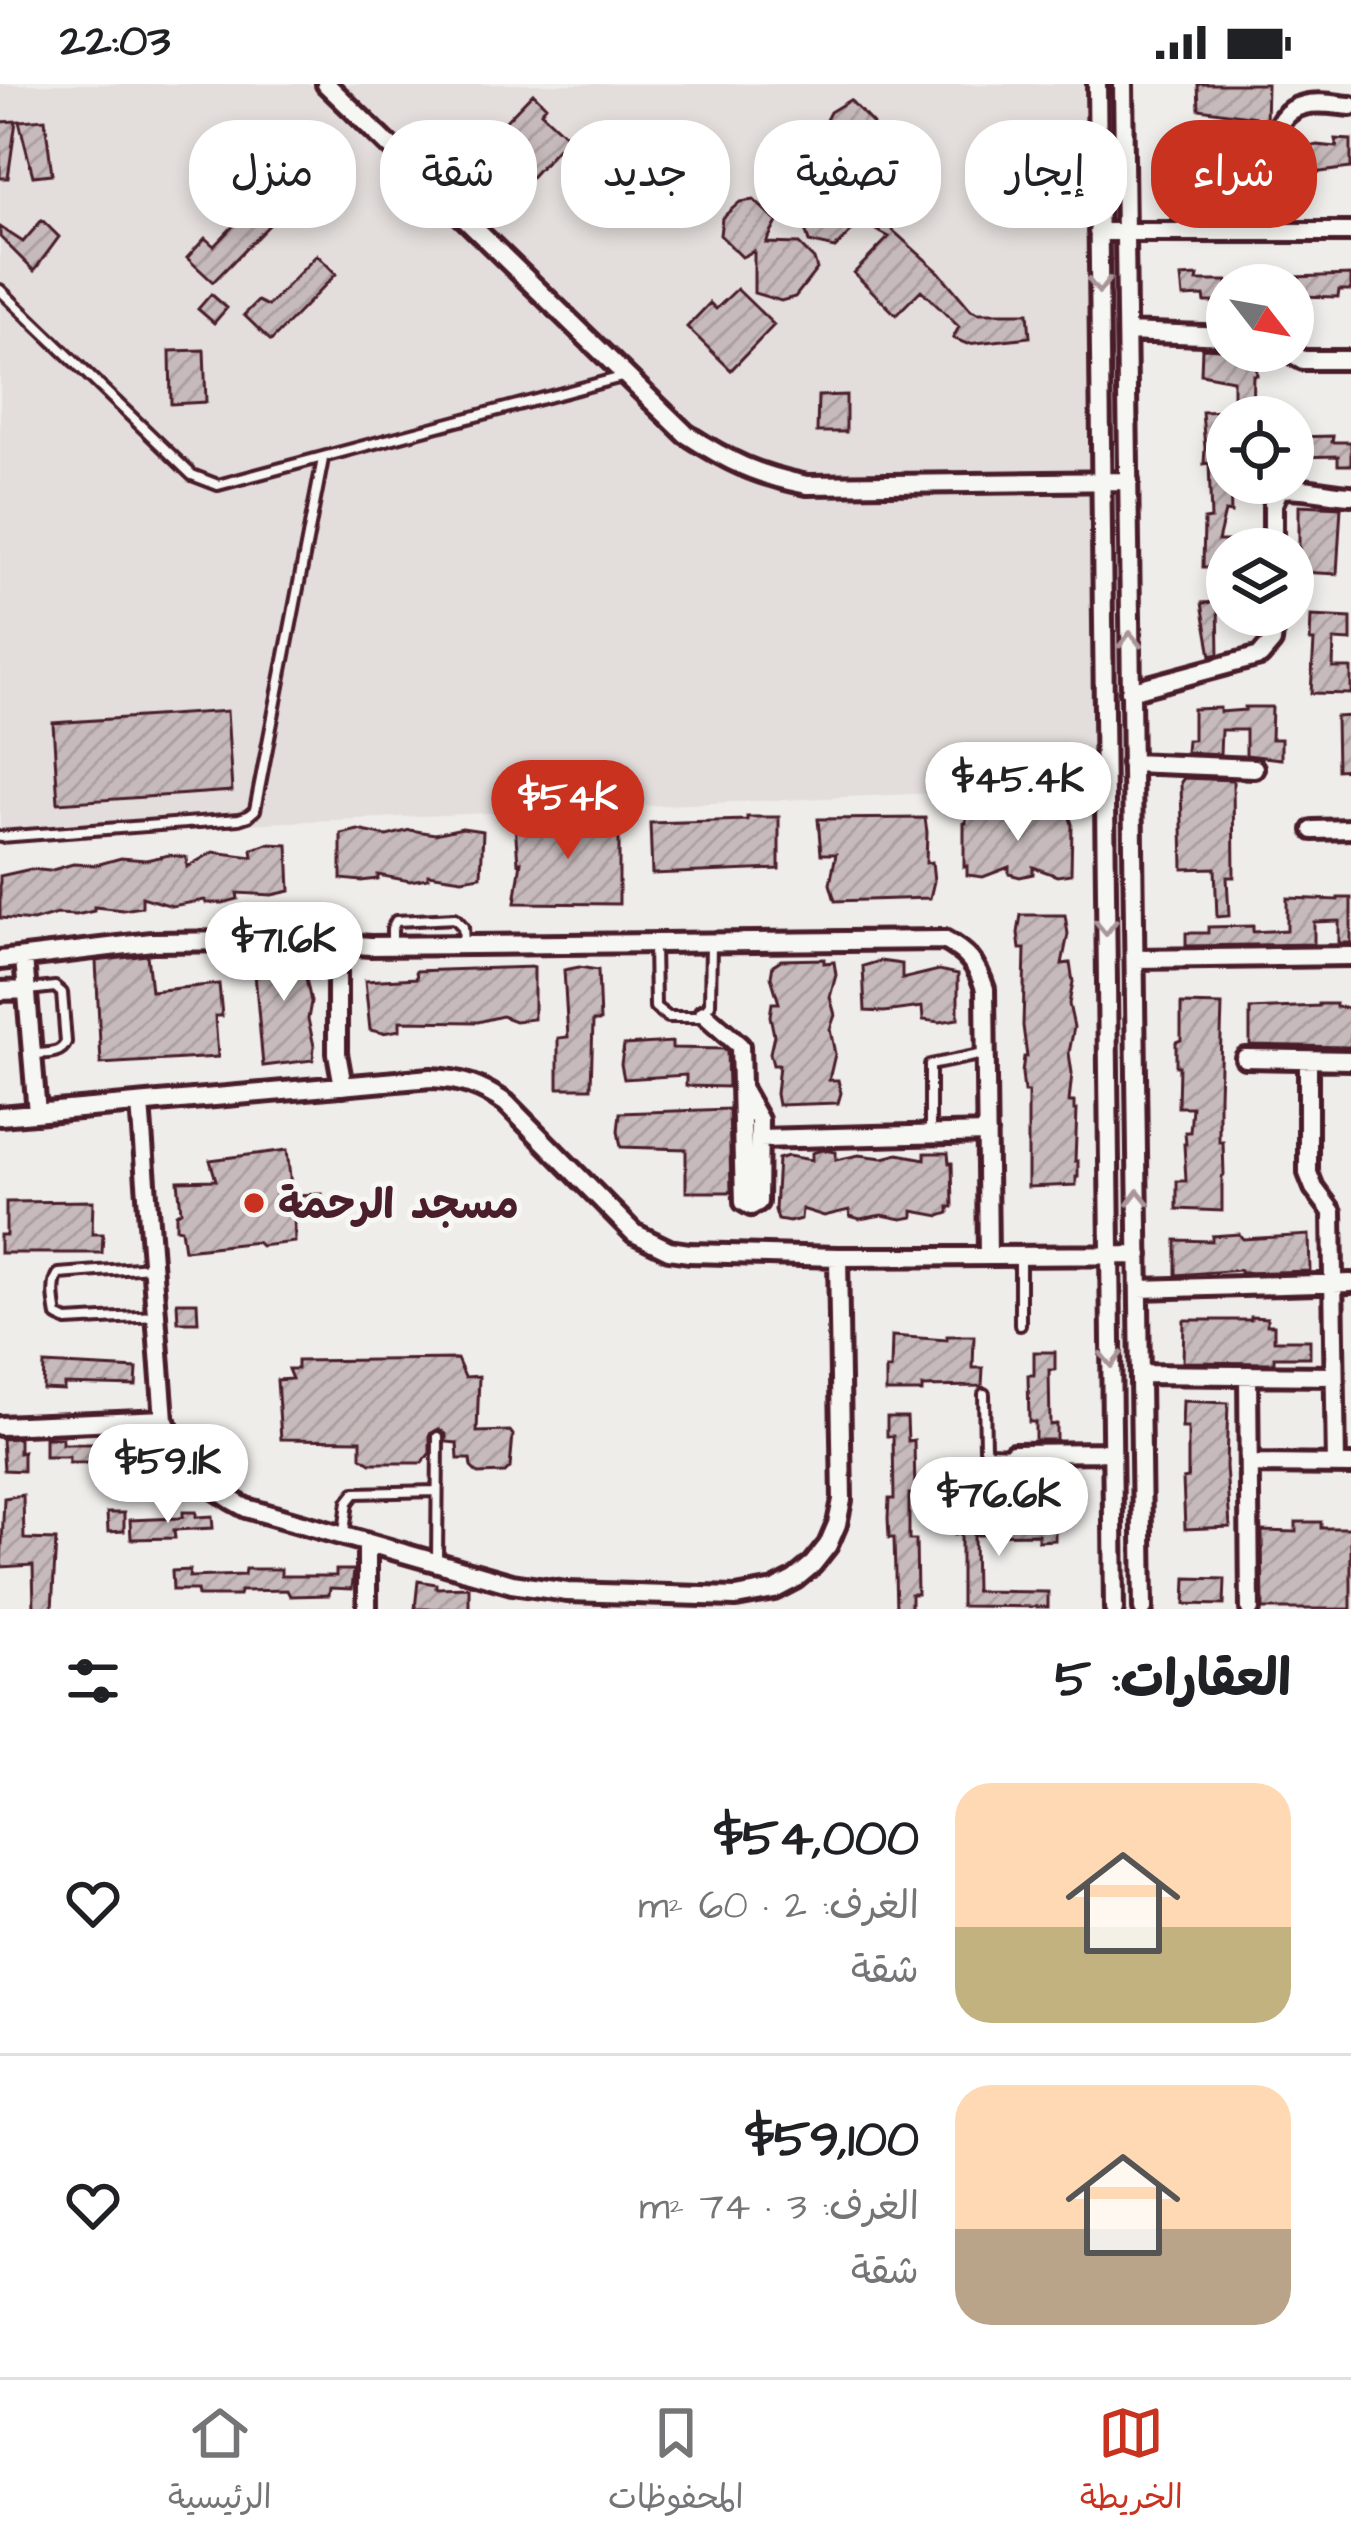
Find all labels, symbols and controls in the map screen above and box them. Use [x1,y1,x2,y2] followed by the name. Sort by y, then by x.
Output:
[60,11,170,73] text: 22:03
[189,120,356,228] chip: منزل
[380,120,537,228] chip: شقة
[561,120,730,228] chip: جديد
[754,120,941,228] chip: تصفية
[965,120,1127,228] chip: إيجار
[1151,120,1317,228] chip: شراء
[1206,264,1314,372] north arrow
[1206,264,1314,636] map controls
[1086,277,1112,295] one-way arrow
[1206,396,1314,504] button: locate
[1206,528,1314,636] button: layers
[1117,630,1143,648] one-way arrow
[920,742,1116,844] pin: $45.4K
[952,754,1084,808] text: $45.4K
[497,760,639,862] pin: $54K
[518,772,618,826] text: $54K
[186,902,382,1004] pin: $71.6K
[232,914,336,968] text: $71.6K
[1093,918,1119,937] one-way arrow
[278,1177,519,1235] place label: مسجد الرحمة
[1125,1188,1151,1206] one-way arrow
[241,1190,267,1216] marker: مسجد الرحمة
[1098,1351,1124,1369] one-way arrow
[70,1424,266,1526] pin: $59.1K
[115,1436,221,1490] text: $59.1K
[901,1457,1097,1559] pin: $76.6K
[937,1469,1061,1523] text: $76.6K
[1055,1645,1291,1716] text: العقارات: 5
[60,1648,126,1714] icon: filters
[714,1804,919,1875] text: $54,000
[1051,1831,1195,1975] icon: home
[60,1870,126,1936] icon: heart
[638,1880,919,1934] text: الغرف: 2 · 60 m²
[851,1944,919,1998] text: شقة
[746,2105,919,2176] text: $59,100
[1051,2133,1195,2277] icon: home
[60,2172,126,2238] icon: heart
[639,2181,919,2235] text: الغرف: 3 · 74 m²
[851,2245,919,2299] text: شقة
[168,2400,272,2526] tab: الرئيسية
[608,2400,744,2526] tab: المحفوظات
[1080,2400,1183,2526] tab: الخريطة

